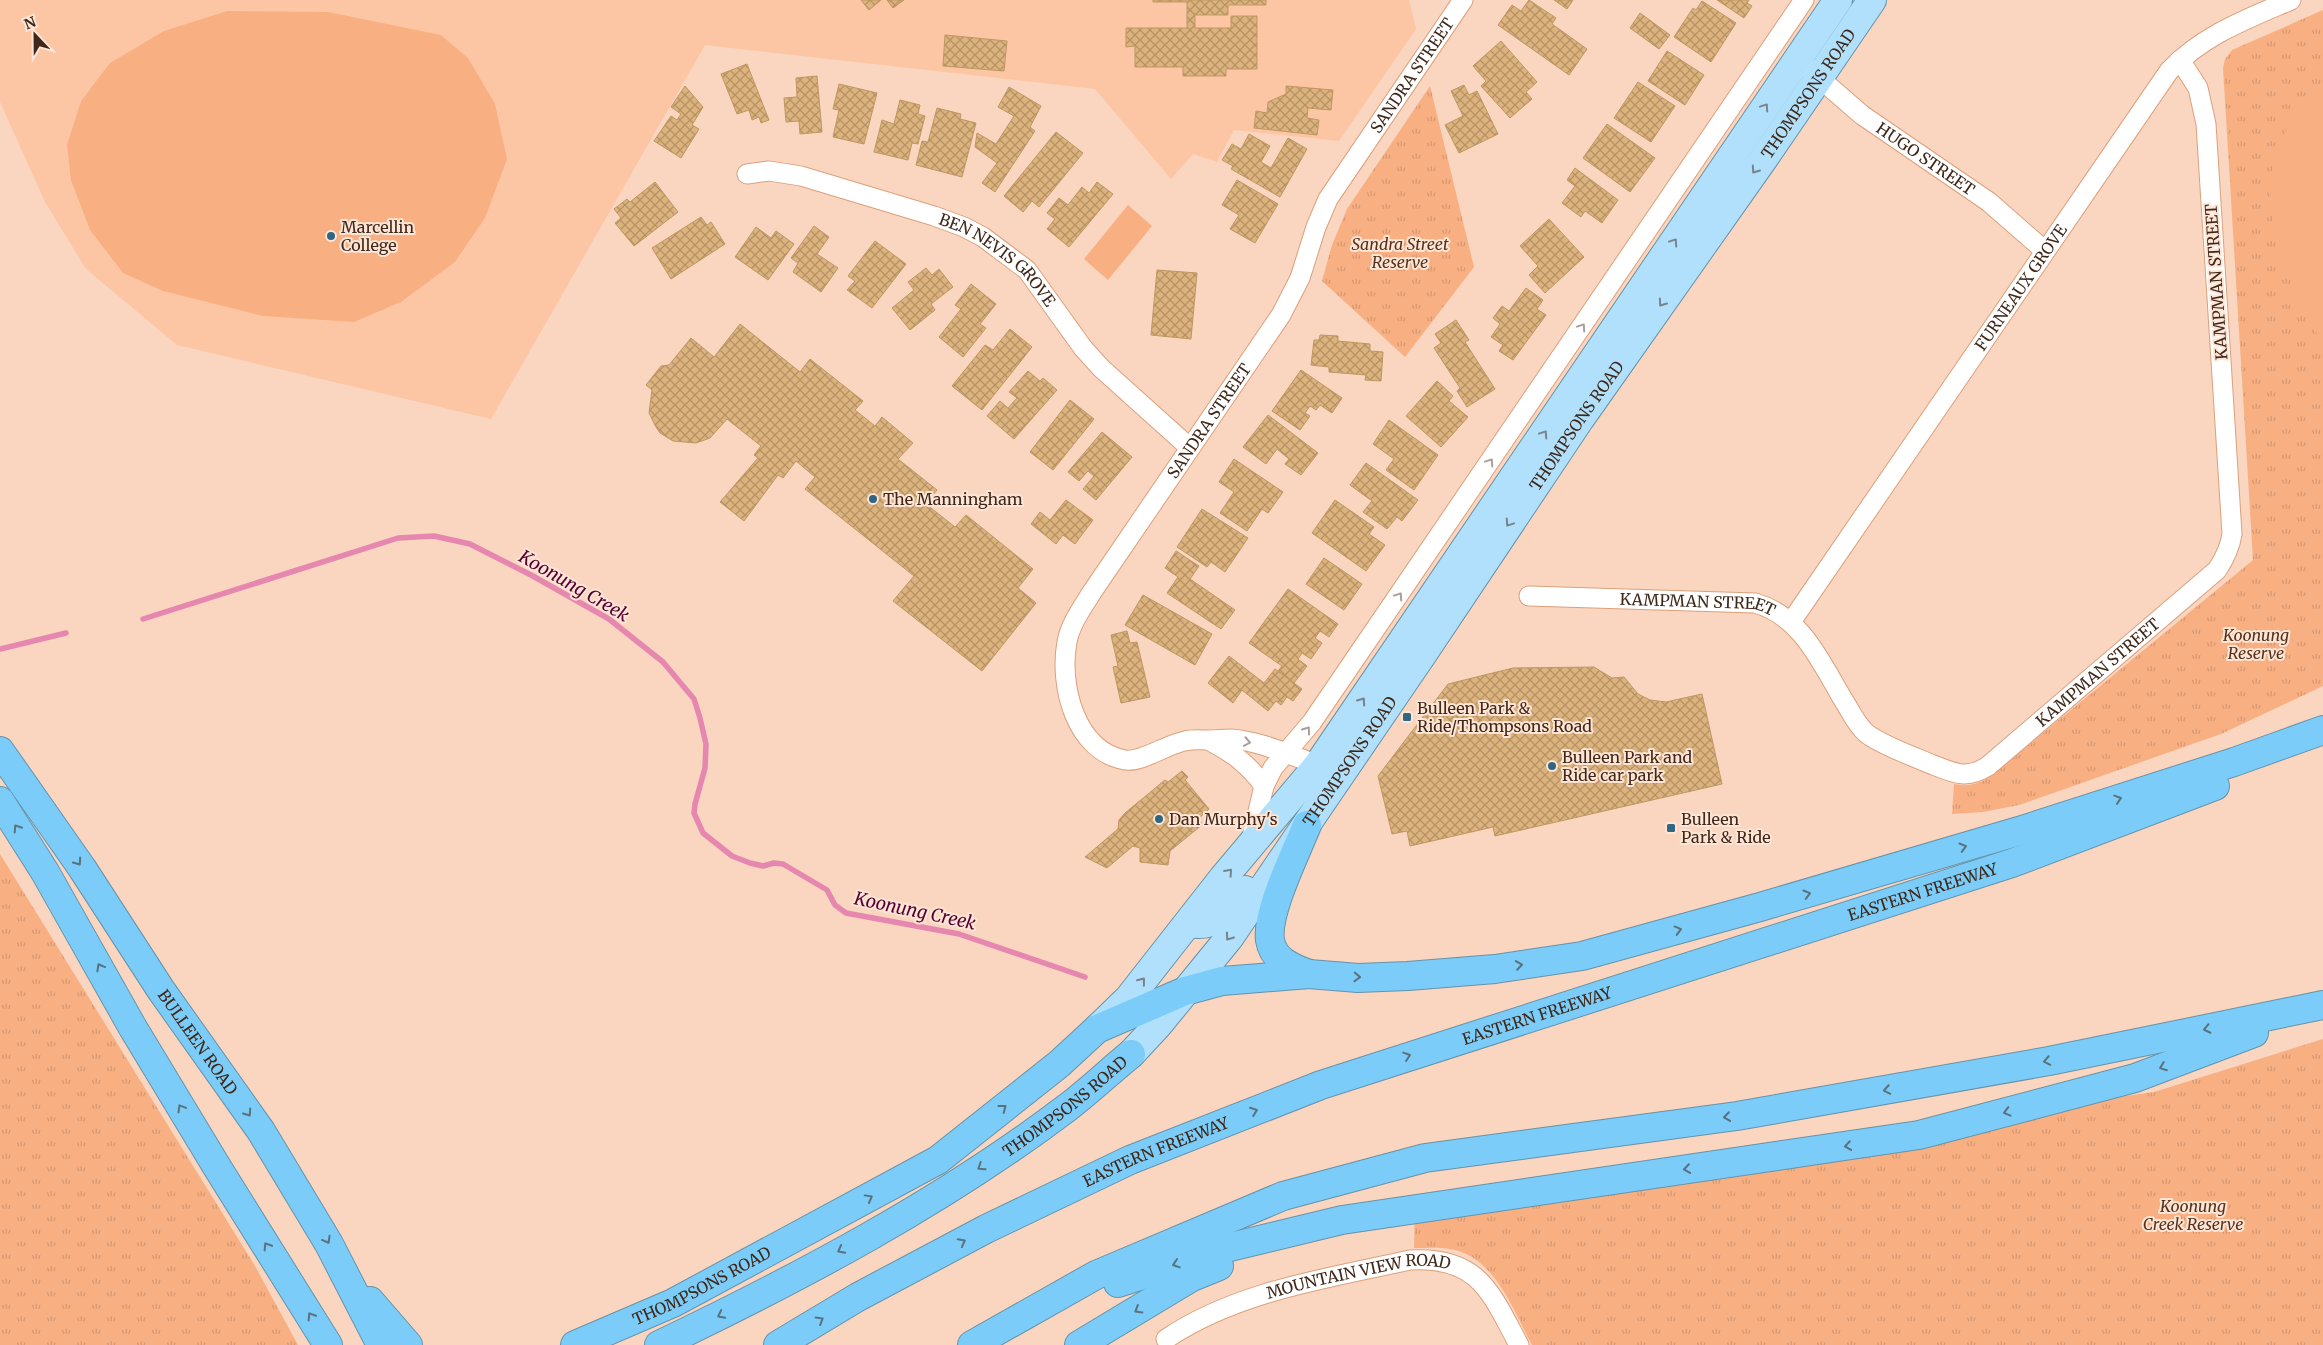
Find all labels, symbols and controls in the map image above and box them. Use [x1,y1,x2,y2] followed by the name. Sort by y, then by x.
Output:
[10,10,60,60] north arrow
[22,13,39,33] text: N
[1366,14,1458,137] street label: SANDRA STREET
[1757,25,1860,162] street label: THOMPSONS ROAD
[1759,103,1769,112] one-way arrow
[1873,118,1979,199] street label: HUGO STREET
[1753,164,1761,173] one-way arrow
[2201,203,2231,361] street label: KAMPMAN STREET
[936,209,1060,311] street label: BEN NEVIS GROVE
[341,217,415,255] place label: Marcellin College
[1970,220,2071,354] street label: FURNEAUX GROVE
[325,230,337,242] marker: Marcellin College
[1352,234,1449,272] park label: Sandra Street Reserve
[1668,238,1677,247] one-way arrow
[1659,297,1668,307] one-way arrow
[1576,324,1585,333] one-way arrow
[1525,357,1628,494] street label: THOMPSONS ROAD
[1163,359,1255,482] street label: SANDRA STREET
[1538,430,1547,440] one-way arrow
[1484,458,1493,467] one-way arrow
[883,489,1023,509] place label: The Manningham
[867,493,879,505] marker: The Manningham
[1506,518,1516,527] one-way arrow
[514,544,634,626] water label: Koonung Creek
[1619,589,1779,620] street label: KAMPMAN STREET
[1393,592,1402,602] one-way arrow
[2032,614,2164,731] street label: KAMPMAN STREET
[2222,625,2289,663] park label: Koonung Reserve
[1298,692,1401,830] street label: THOMPSONS ROAD
[1356,697,1365,707] one-way arrow
[1417,698,1592,736] place label: Bulleen Park & Ride/Thompsons Road
[1401,711,1413,723] marker: Bulleen Park & Ride/Thompsons Road
[1301,727,1309,736] one-way arrow
[1243,737,1252,747] one-way arrow
[1562,747,1693,785] place label: Bulleen Park and Ride car park
[1546,760,1558,772] marker: Bulleen Park and Ride car park
[2113,795,2121,805] one-way arrow
[1169,809,1278,829] place label: Dan Murphy's
[1681,809,1771,847] place label: Bulleen Park & Ride
[1153,813,1165,825] marker: Dan Murphy's
[1665,822,1677,834] marker: Bulleen Park & Ride
[14,824,23,833] one-way arrow
[1958,843,1966,853] one-way arrow
[72,857,81,866] one-way arrow
[1845,858,2001,925] street label: EASTERN FREEWAY
[1223,868,1232,877] one-way arrow
[851,886,978,935] water label: Koonung Creek
[1802,889,1810,899] one-way arrow
[1673,925,1681,935] one-way arrow
[1226,932,1235,941] one-way arrow
[1515,961,1524,971] one-way arrow
[96,964,106,973] one-way arrow
[1354,972,1362,982] one-way arrow
[1137,978,1145,987] one-way arrow
[1460,982,1615,1049] street label: EASTERN FREEWAY
[154,986,242,1098] street label: BULLEEN ROAD
[2202,1023,2211,1034] one-way arrow
[999,1051,1131,1161] street label: THOMPSONS ROAD
[1402,1052,1410,1062] one-way arrow
[2043,1056,2052,1066] one-way arrow
[2159,1061,2168,1072] one-way arrow
[1883,1084,1892,1094] one-way arrow
[998,1104,1007,1113] one-way arrow
[178,1105,188,1114] one-way arrow
[2002,1106,2011,1117] one-way arrow
[242,1107,251,1116] one-way arrow
[1249,1107,1258,1117] one-way arrow
[1723,1111,1731,1122] one-way arrow
[1080,1112,1232,1191] street label: EASTERN FREEWAY
[1844,1140,1852,1151] one-way arrow
[977,1161,987,1170] one-way arrow
[1683,1164,1692,1174] one-way arrow
[864,1194,873,1204] one-way arrow
[2143,1196,2243,1234] park label: Koonung Creek Reserve
[321,1235,331,1244] one-way arrow
[957,1238,966,1248] one-way arrow
[629,1242,774,1329] street label: THOMPSONS ROAD
[264,1243,273,1252] one-way arrow
[838,1244,847,1254] one-way arrow
[1264,1250,1453,1303] street label: MOUNTAIN VIEW ROAD
[1173,1258,1181,1268] one-way arrow
[1134,1303,1143,1313] one-way arrow
[717,1309,726,1319] one-way arrow
[307,1313,317,1322] one-way arrow
[814,1317,823,1327] one-way arrow

